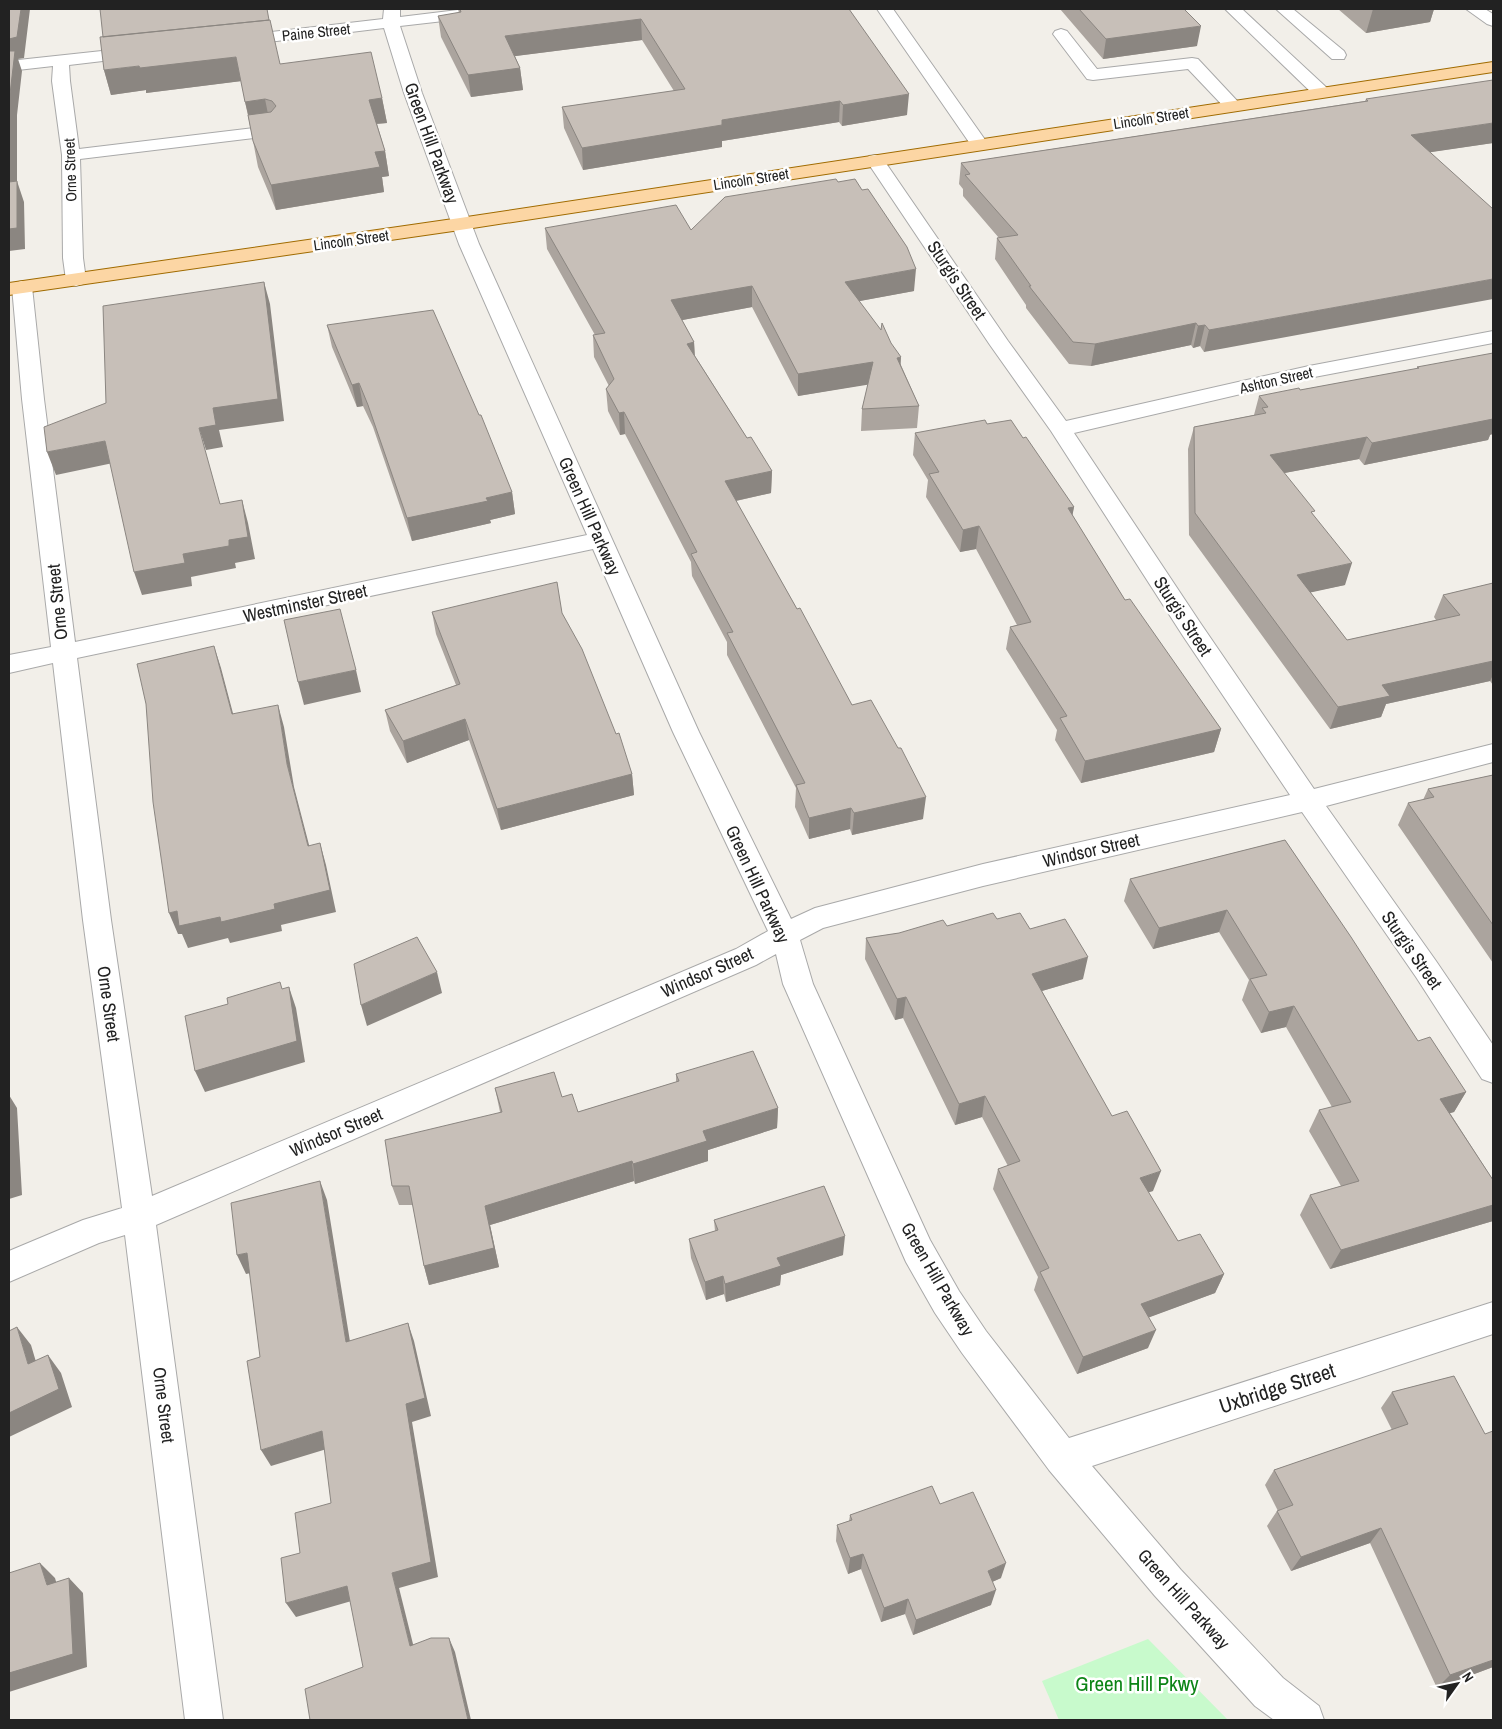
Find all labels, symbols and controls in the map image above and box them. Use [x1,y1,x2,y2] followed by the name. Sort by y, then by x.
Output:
[281,18,352,46] street label: Paine Street
[399,79,466,208] street label: Green Hill Parkway
[1112,102,1191,134] street label: Lincoln Street
[58,137,82,202] street label: Orne Street
[712,163,791,195] street label: Lincoln Street
[312,224,391,256] street label: Lincoln Street
[921,236,993,324] street label: Sturgis Street
[1236,361,1315,399] street label: Ashton Street
[553,453,628,580] street label: Green Hill Parkway
[41,563,73,641] street label: Orne Street
[1148,571,1218,661] street label: Sturgis Street
[241,578,369,628] street label: Westminster Street
[720,821,796,947] street label: Green Hill Parkway
[1040,827,1142,873] street label: Windsor Street
[1376,906,1448,994] street label: Sturgis Street
[657,941,757,1003] street label: Windsor Street
[91,964,127,1044] street label: Orne Street
[286,1101,386,1163] street label: Windsor Street
[895,1218,981,1341] street label: Green Hill Parkway
[1215,1356,1339,1420] street label: Uxbridge Street
[147,1366,181,1444] street label: Orne Street
[1132,1543,1236,1655] street label: Green Hill Parkway
[1432,1659,1482,1709] north arrow
[1075,1669,1199,1698] park label: Green Hill Pkwy
[1458,1669,1478,1685] text: N

